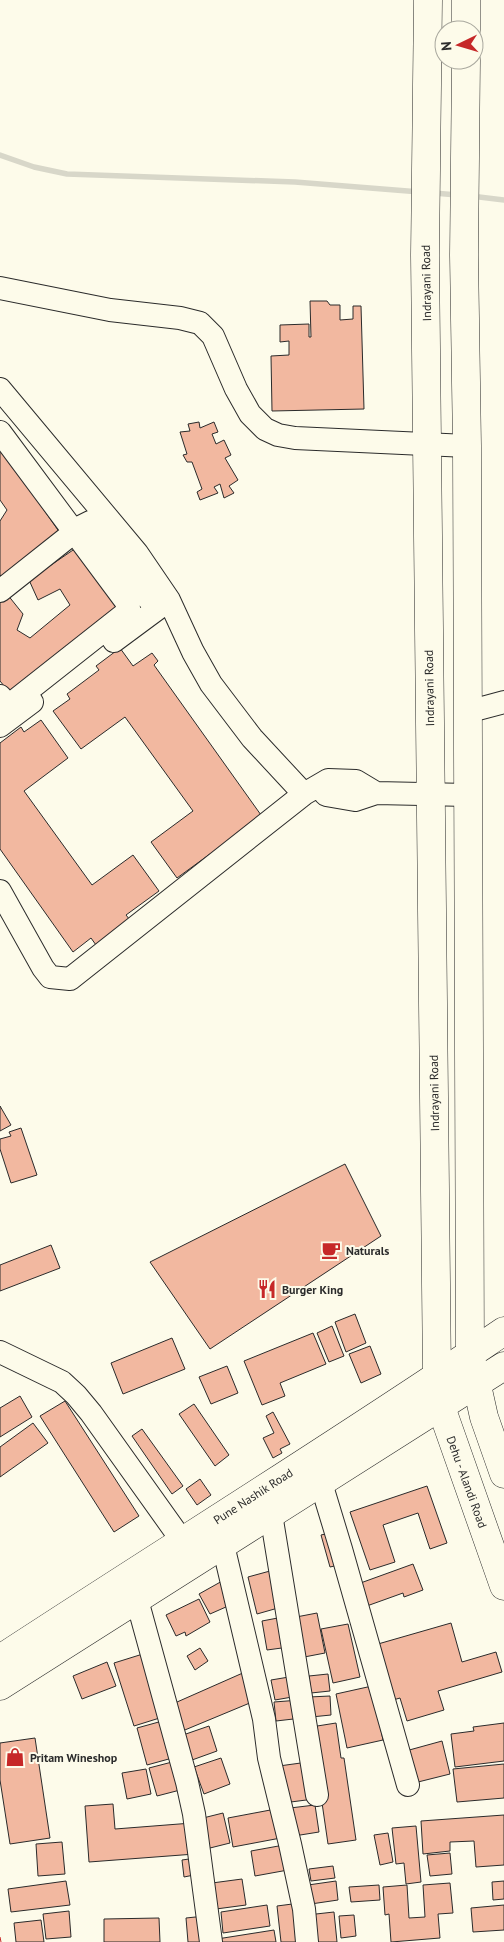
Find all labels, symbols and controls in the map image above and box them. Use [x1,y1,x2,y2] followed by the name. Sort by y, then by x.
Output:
[434,20,484,70] north arrow
[437,41,455,52] text: N
[418,245,434,321] street label: Indrayani Road
[421,650,437,726] street label: Indrayani Road
[426,1055,442,1131] street label: Indrayani Road
[320,1239,342,1261] cafe icon: Naturals
[346,1243,389,1258] place label: Naturals
[256,1278,278,1300] restaurant icon: Burger King
[282,1282,343,1297] place label: Burger King
[443,1434,491,1530] street label: Dehu - Alandi Road
[211,1465,295,1527] street label: Pune Nashik Road
[4,1746,26,1768] shop icon: Pritam Wineshop
[30,1750,118,1765] place label: Pritam Wineshop

